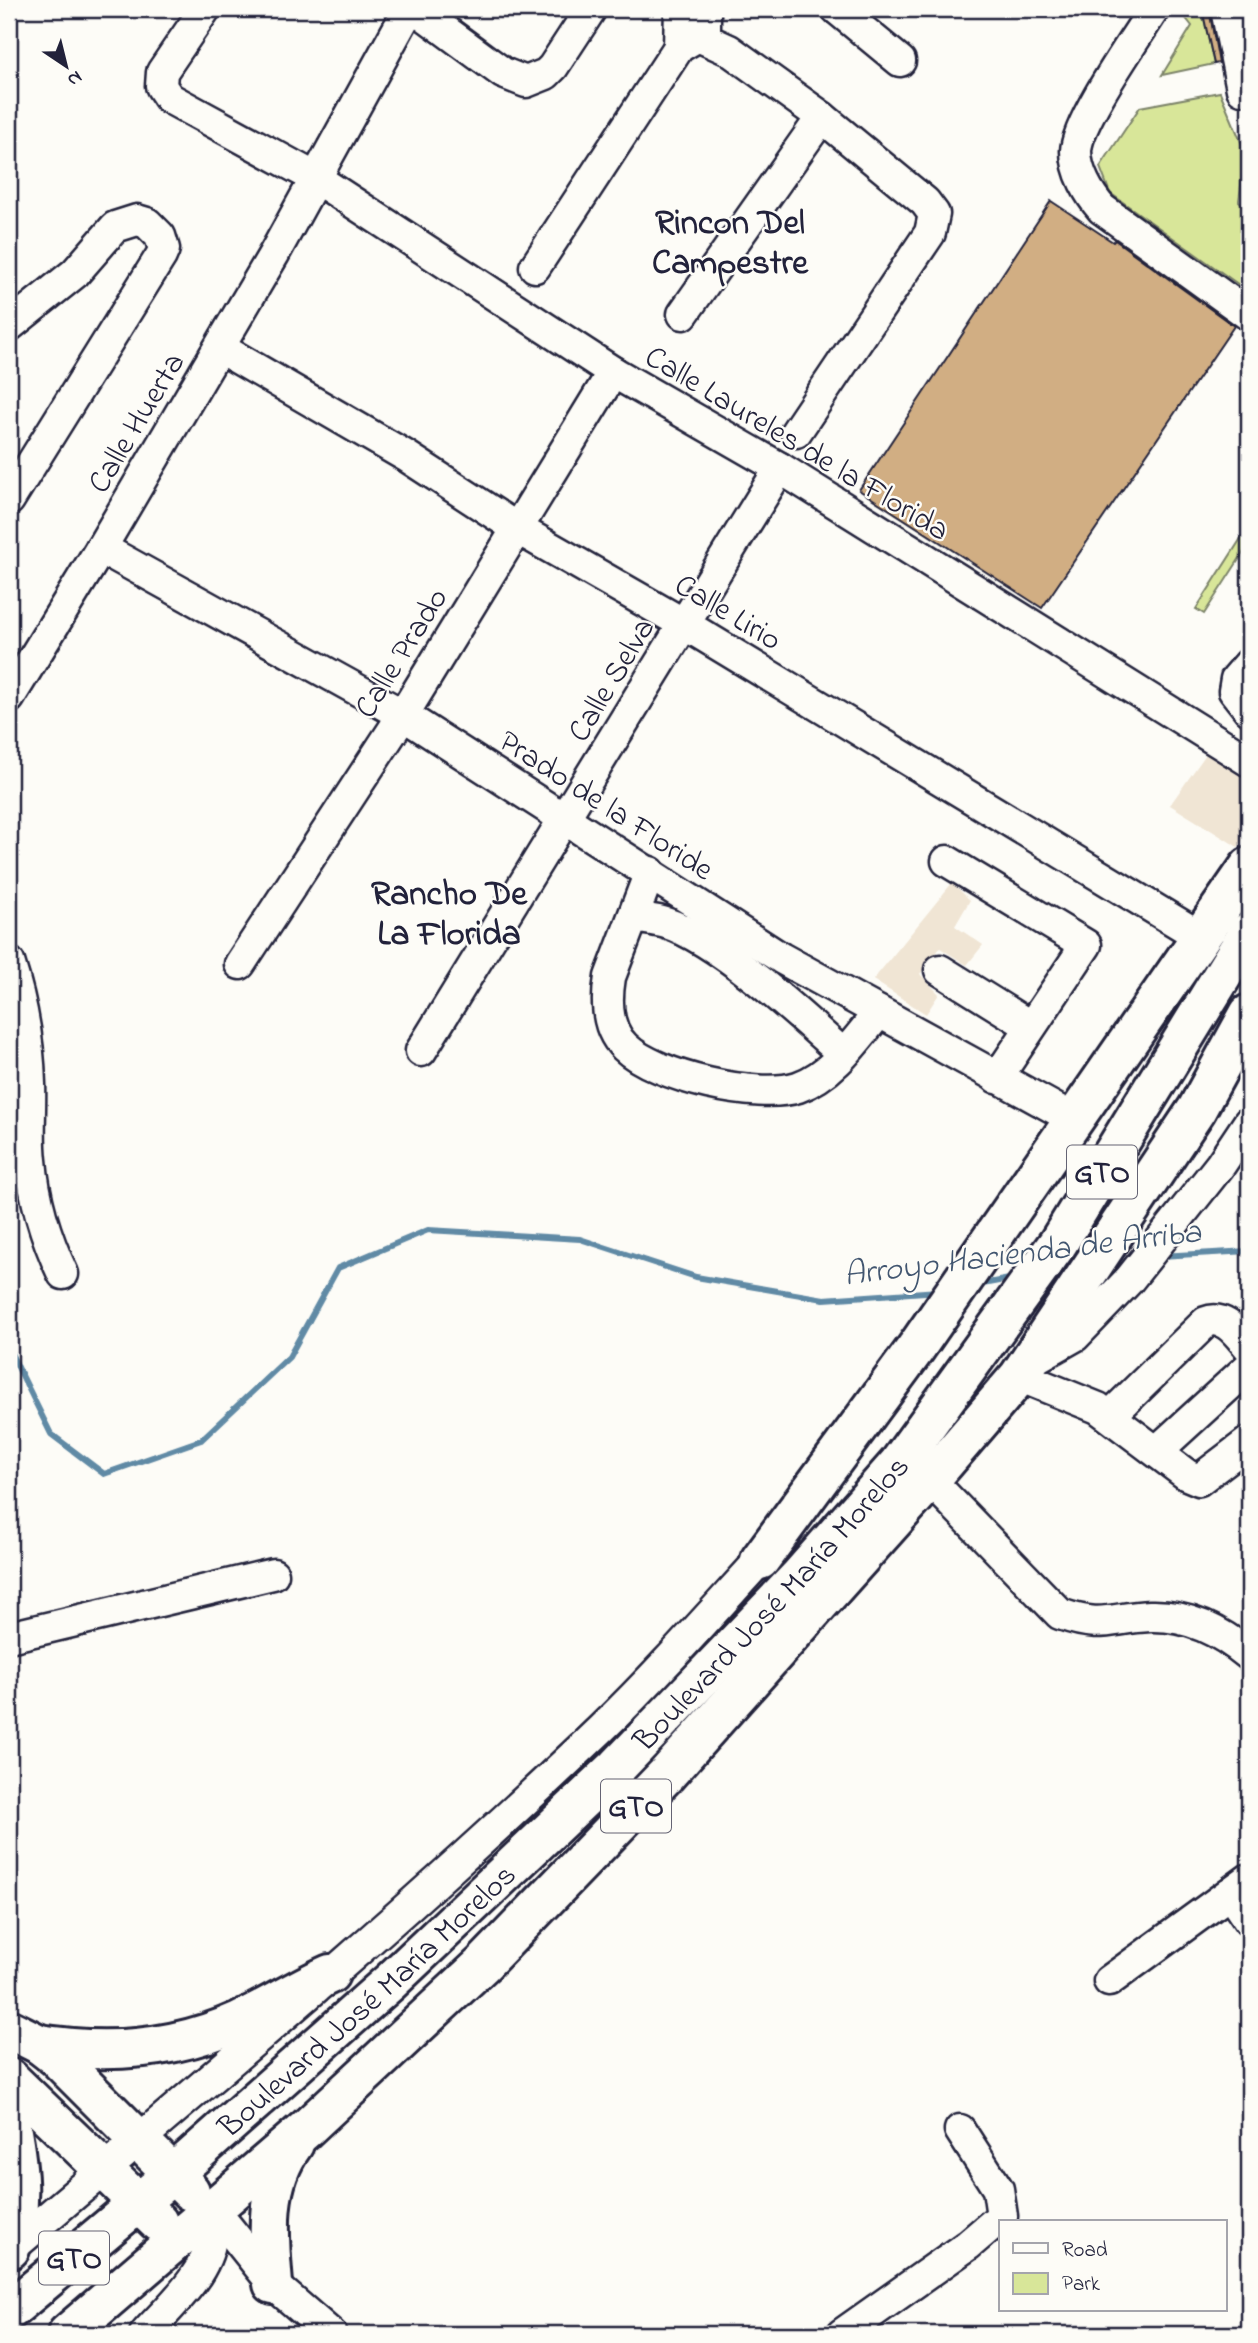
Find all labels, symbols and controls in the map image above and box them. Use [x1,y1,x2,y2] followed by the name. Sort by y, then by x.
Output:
[32,32,102,102] north arrow
[61,63,87,93] text: N
[652,199,809,290] district label: Rincon Del Campestre
[635,335,958,555] street label: Calle Laureles de la Florida
[77,344,199,503] street label: Calle Huerta
[665,564,790,664] street label: Calle Lirio
[344,579,462,728] street label: Calle Prado
[557,610,669,752] street label: Calle Selva
[488,720,723,895] street label: Prado de la Floride
[371,870,528,961] district label: Rancho De La Florida
[1067,1146,1137,1198] road number: GTO
[841,1209,1205,1301] water label: Arroyo Hacienda de Arriba
[623,1446,922,1764] street label: Boulevard José María Morelos
[601,1780,671,1832] road number: GTO
[208,1854,528,2151] street label: Boulevard José María Morelos
[999,2220,1226,2312] legend
[39,2232,109,2284] road number: GTO
[1062,2236,1108,2266] text: Road
[1062,2270,1101,2300] text: Park

